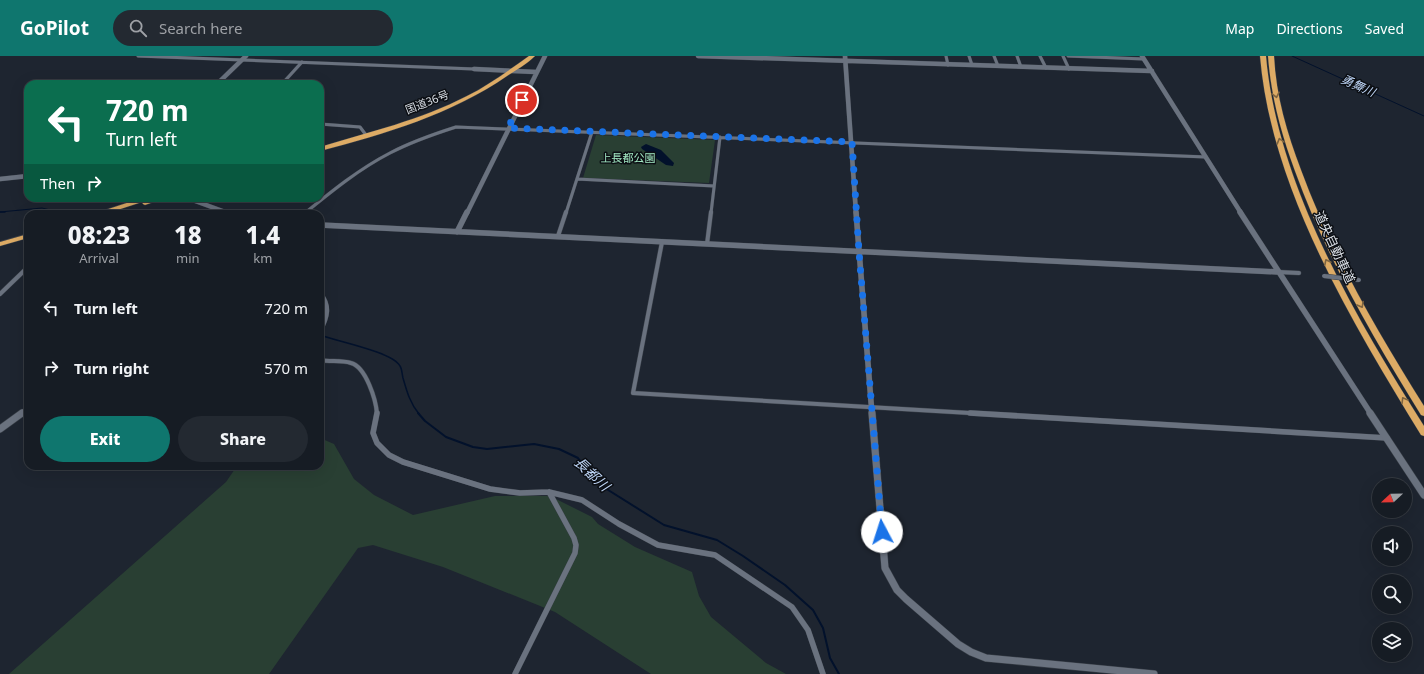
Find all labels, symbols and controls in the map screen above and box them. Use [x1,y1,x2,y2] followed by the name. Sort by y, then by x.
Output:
[113,10,393,46] search box
[20,15,89,41] text: GoPilot
[127,17,149,39] icon: search
[159,18,242,38] text: Search here
[1225,19,1254,38] text: Map
[1276,19,1343,38] text: Directions
[1365,19,1404,38] text: Saved
[1338,70,1380,101] water label: 勇舞川
[505,83,539,117] pin
[403,86,451,117] street label: 国道36号
[511,89,533,111] icon: arrive
[106,91,189,129] text: 720 m
[1271,91,1279,98] one-way arrow
[40,96,92,148] icon: left
[106,127,177,151] text: Turn left
[1276,138,1285,145] one-way arrow
[601,150,656,165] park label: 上長都公園
[83,172,105,194] icon: right
[40,173,75,193] text: Then
[1310,208,1360,286] street label: 道央自動車道
[68,218,130,251] text: 08:23
[174,218,202,251] text: 18
[246,218,280,251] text: 1.4
[79,249,119,267] text: Arrival
[176,249,200,267] text: min
[253,249,272,267] text: km
[1324,258,1332,266] one-way arrow
[40,297,62,319] icon: left
[74,298,138,318] text: Turn left
[264,298,308,318] text: 720 m
[1356,301,1363,308] one-way arrow
[40,357,62,379] icon: right
[74,358,149,378] text: Turn right
[264,358,308,378] text: 570 m
[1401,397,1408,404] one-way arrow
[40,416,170,462] button: Exit
[178,416,308,462] button: Share
[571,452,616,496] water label: 長都川
[1372,478,1412,518] north arrow
[1372,478,1412,662] map controls
[861,511,903,553] position arrow
[1372,526,1412,566] button: sound
[1372,574,1412,614] button: search
[1372,622,1412,662] button: layers

